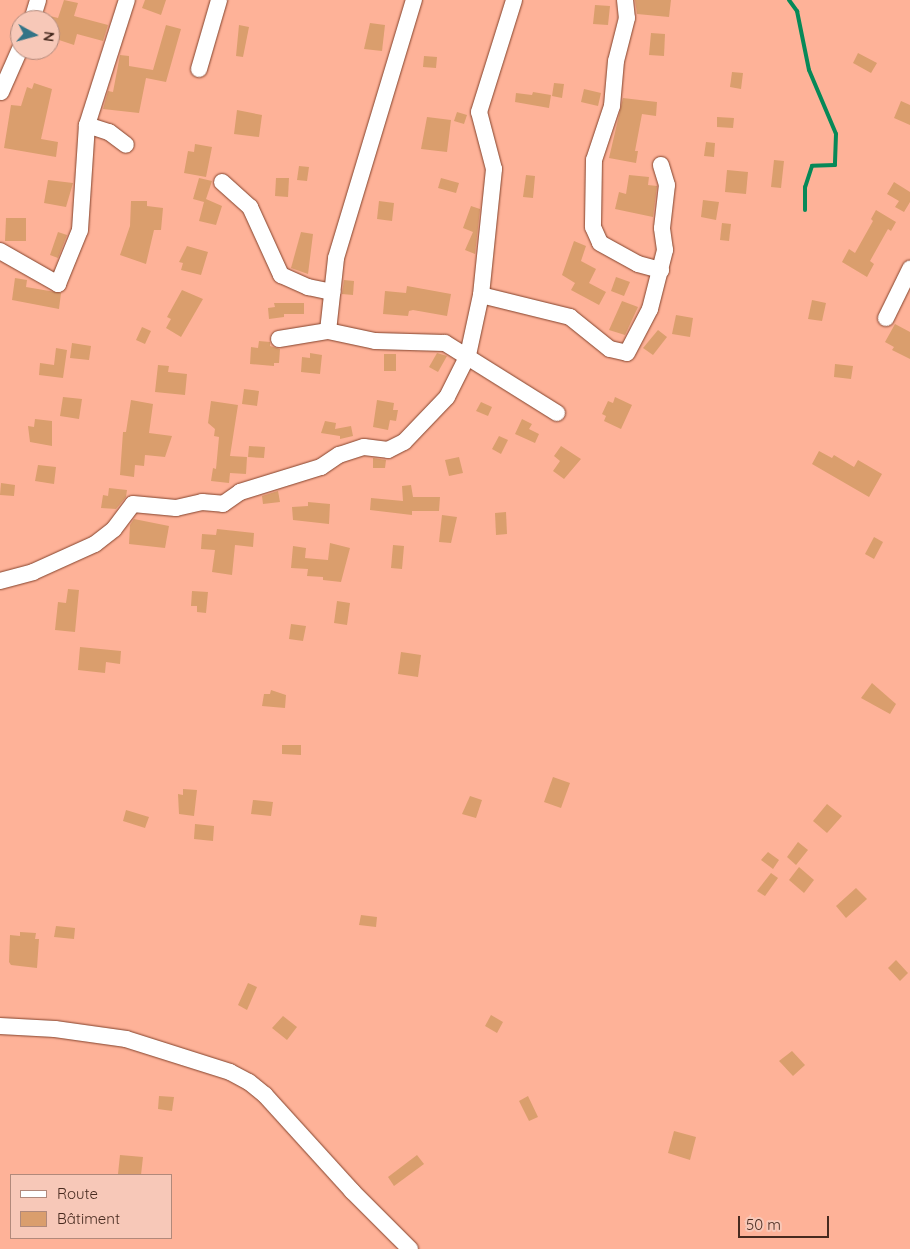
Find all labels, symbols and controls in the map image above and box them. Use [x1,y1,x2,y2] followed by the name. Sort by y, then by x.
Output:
[10,10,60,60] north arrow
[39,30,58,43] text: N
[10,1174,172,1239] legend
[57,1184,98,1203] text: Route
[740,1206,831,1238] scale bar
[57,1209,120,1228] text: Bâtiment
[746,1215,781,1234] text: 50 m

